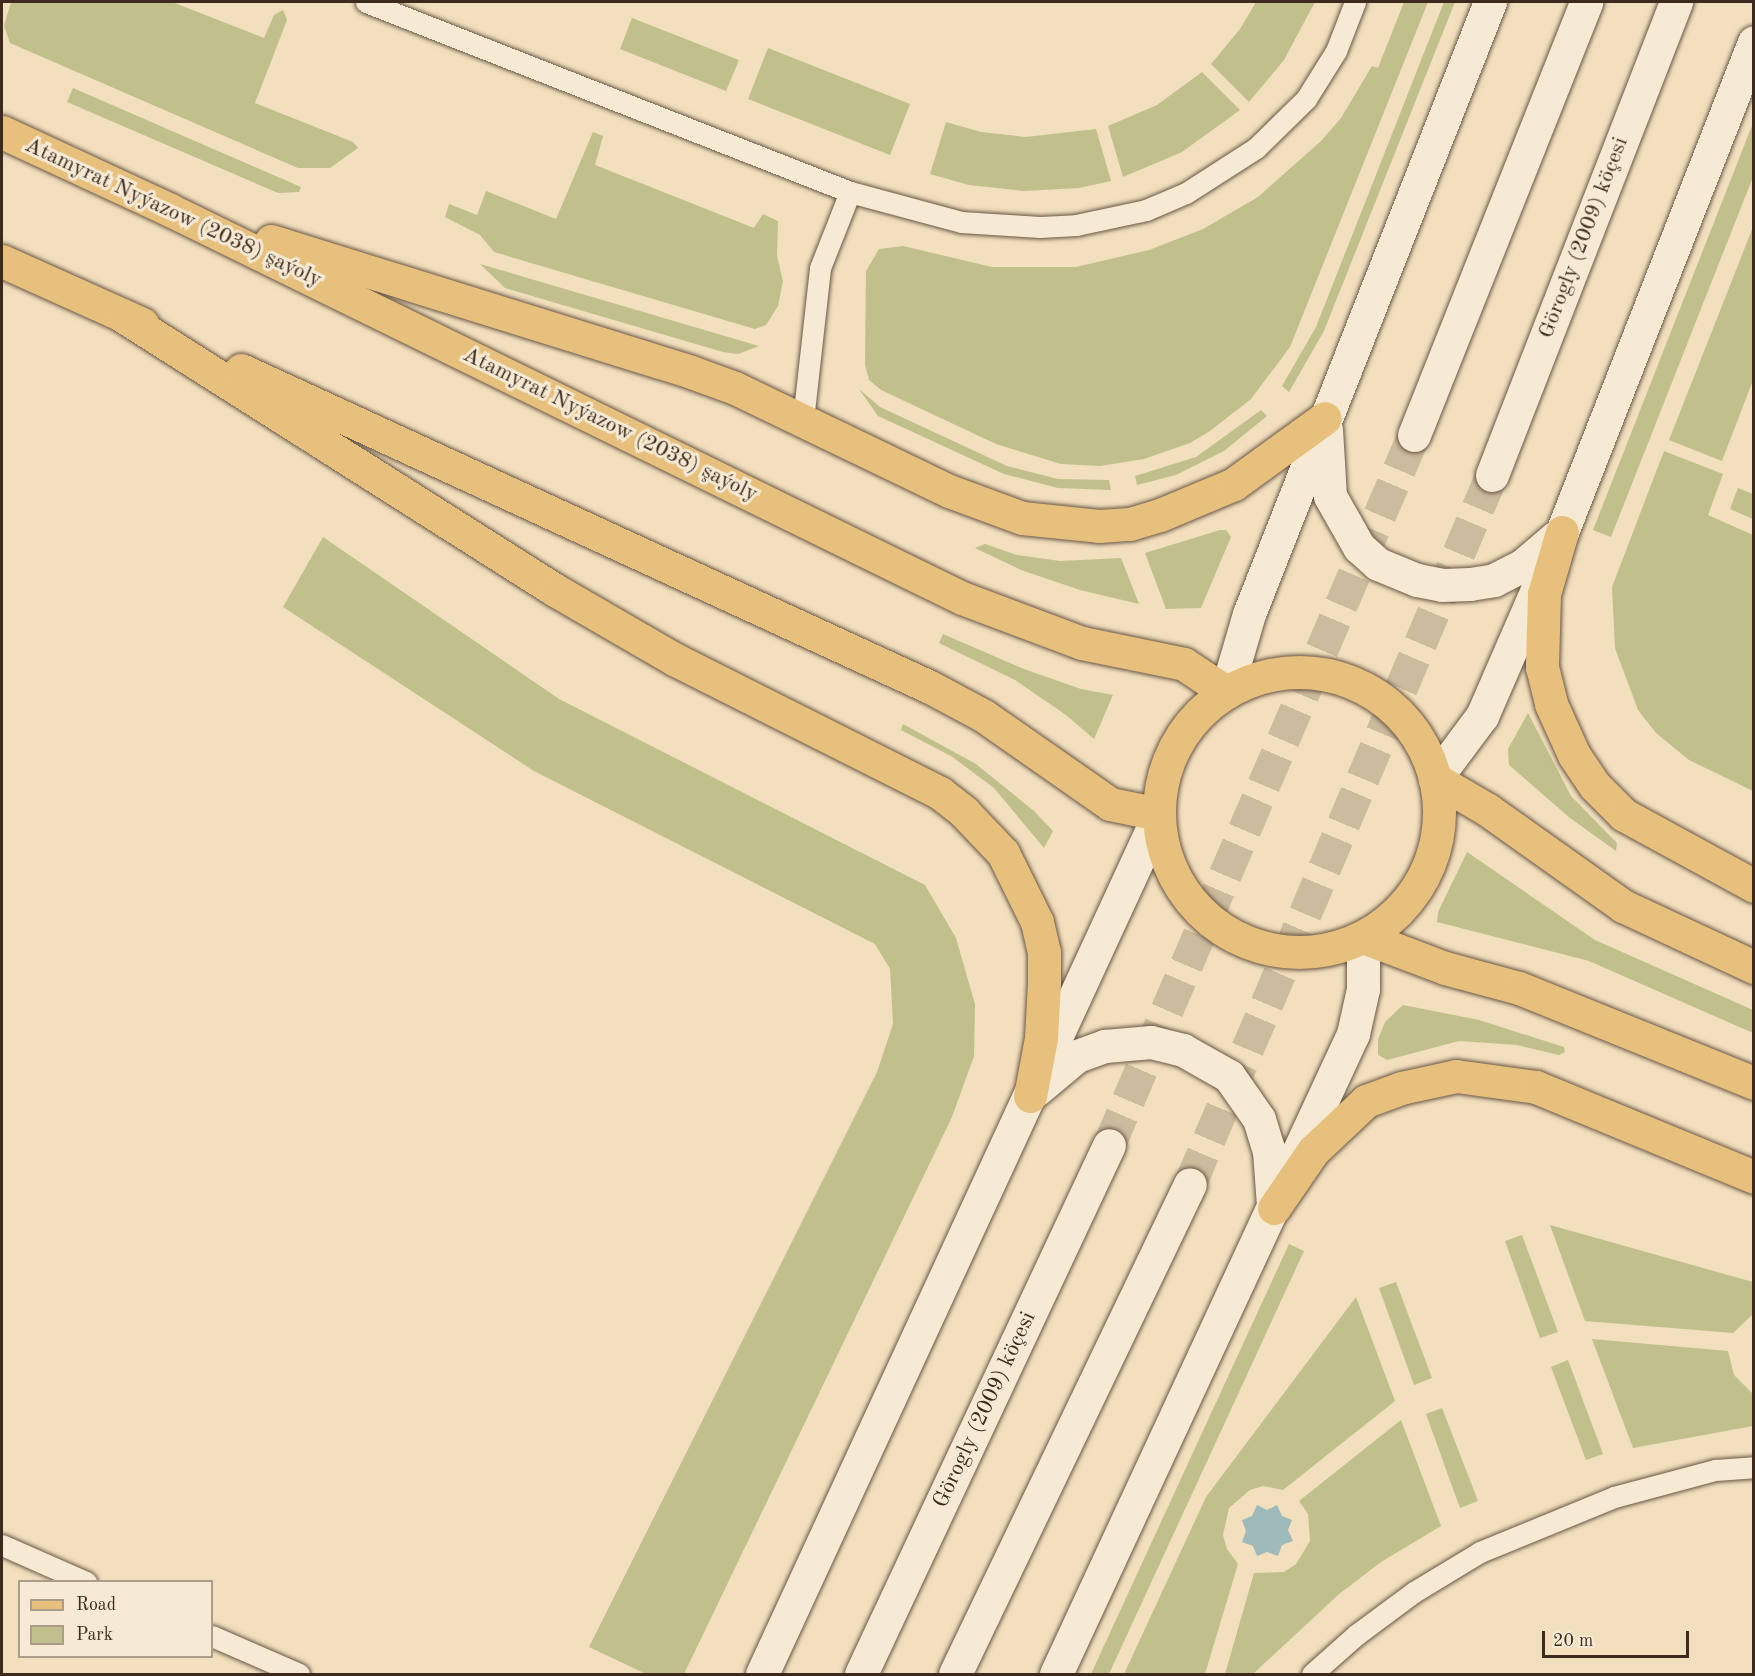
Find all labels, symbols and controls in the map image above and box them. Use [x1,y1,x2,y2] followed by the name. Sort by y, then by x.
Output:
[20,132,326,294] street label: Atamyrat Nyýazow (2038) şaýoly
[1533,134,1635,342] street label: Görogly (2009) köçesi
[458,342,762,508] street label: Atamyrat Nyýazow (2038) şaýoly
[928,1308,1042,1512] street label: Görogly (2009) köçesi
[18,1580,213,1658] legend
[76,1596,116,1614] text: Road
[1545,1619,1692,1657] scale bar
[76,1626,113,1644] text: Park
[1553,1632,1593,1650] text: 20 m

